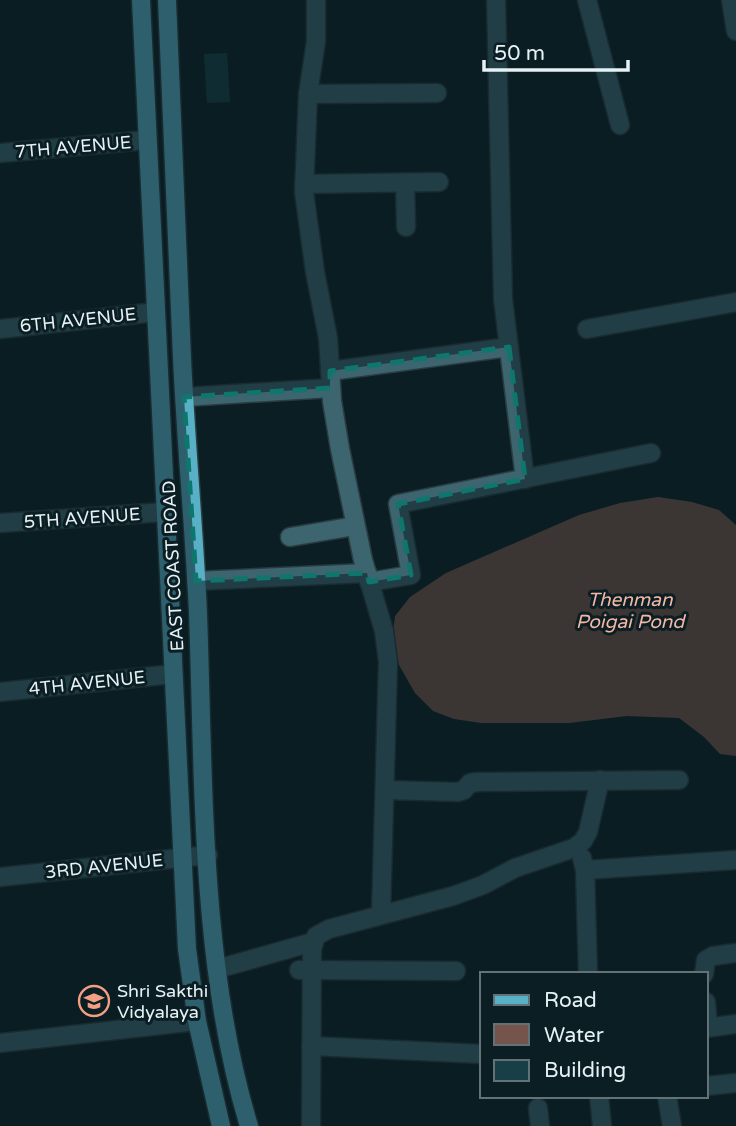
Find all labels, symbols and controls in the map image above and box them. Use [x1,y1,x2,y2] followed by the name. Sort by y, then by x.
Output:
[484,28,628,72] scale bar
[494,41,545,66] text: 50 m
[14,131,132,163] street label: 7TH AVENUE
[19,303,137,337] street label: 6TH AVENUE
[158,480,188,652] street label: EAST COAST ROAD
[23,503,141,533] street label: 5TH AVENUE
[576,589,686,633] water label: Thenman Poigai Pond
[28,666,146,700] street label: 4TH AVENUE
[44,849,164,883] street label: 3RD AVENUE
[480,972,708,1098] legend
[117,980,208,1023] place label: Shri Sakthi Vidyalaya
[77,984,111,1018] school or university icon: Shri Sakthi Vidyalaya
[544,988,597,1013] text: Road
[544,1023,604,1048] text: Water
[544,1058,626,1083] text: Building

